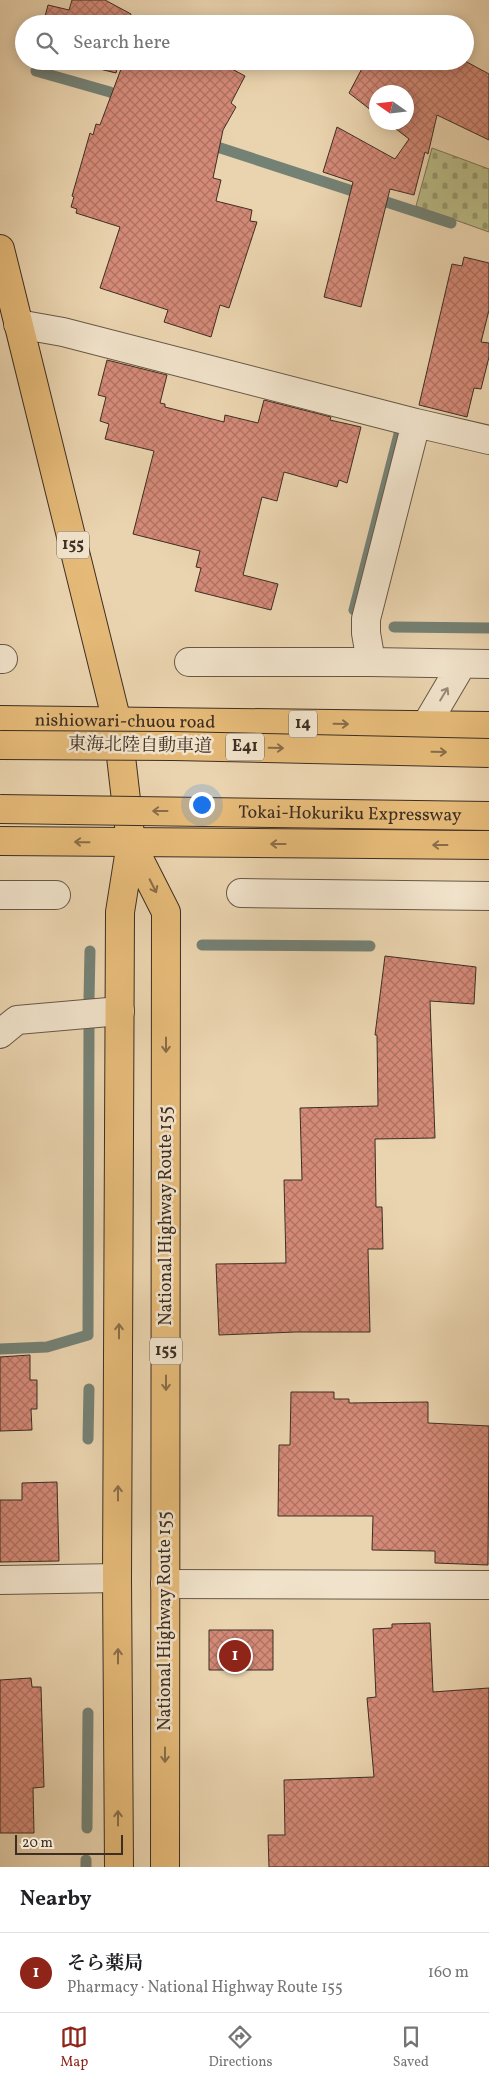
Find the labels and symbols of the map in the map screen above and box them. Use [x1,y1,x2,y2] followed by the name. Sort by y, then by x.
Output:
[369,85,414,130] north arrow
[57,532,89,558] road number: 155
[439,688,449,702] one-way arrow
[34,708,216,735] street label: nishiowari-chuou road
[289,711,317,738] road number: 14
[332,719,348,729] one-way arrow
[68,732,212,760] street label: 東海北陸自動車道
[226,734,264,760] road number: E41
[268,743,284,753] one-way arrow
[430,747,446,756] one-way arrow
[189,792,215,818] your location
[238,800,462,828] street label: Tokai-Hokuriku Expressway
[153,806,169,816] one-way arrow
[74,837,90,847] one-way arrow
[270,839,286,849] one-way arrow
[433,840,449,850] one-way arrow
[149,878,158,893] one-way arrow
[161,1037,171,1053] one-way arrow
[154,1106,179,1326] street label: National Highway Route 155
[114,1323,123,1339] one-way arrow
[150,1338,182,1364] road number: 155
[161,1374,171,1391] one-way arrow
[113,1486,123,1502] one-way arrow
[153,1511,178,1731] street label: National Highway Route 155
[219,1637,251,1675] pin: 1
[113,1648,123,1664] one-way arrow
[161,1747,170,1763] one-way arrow
[113,1811,123,1827] one-way arrow
[15,1832,122,1855] scale bar

